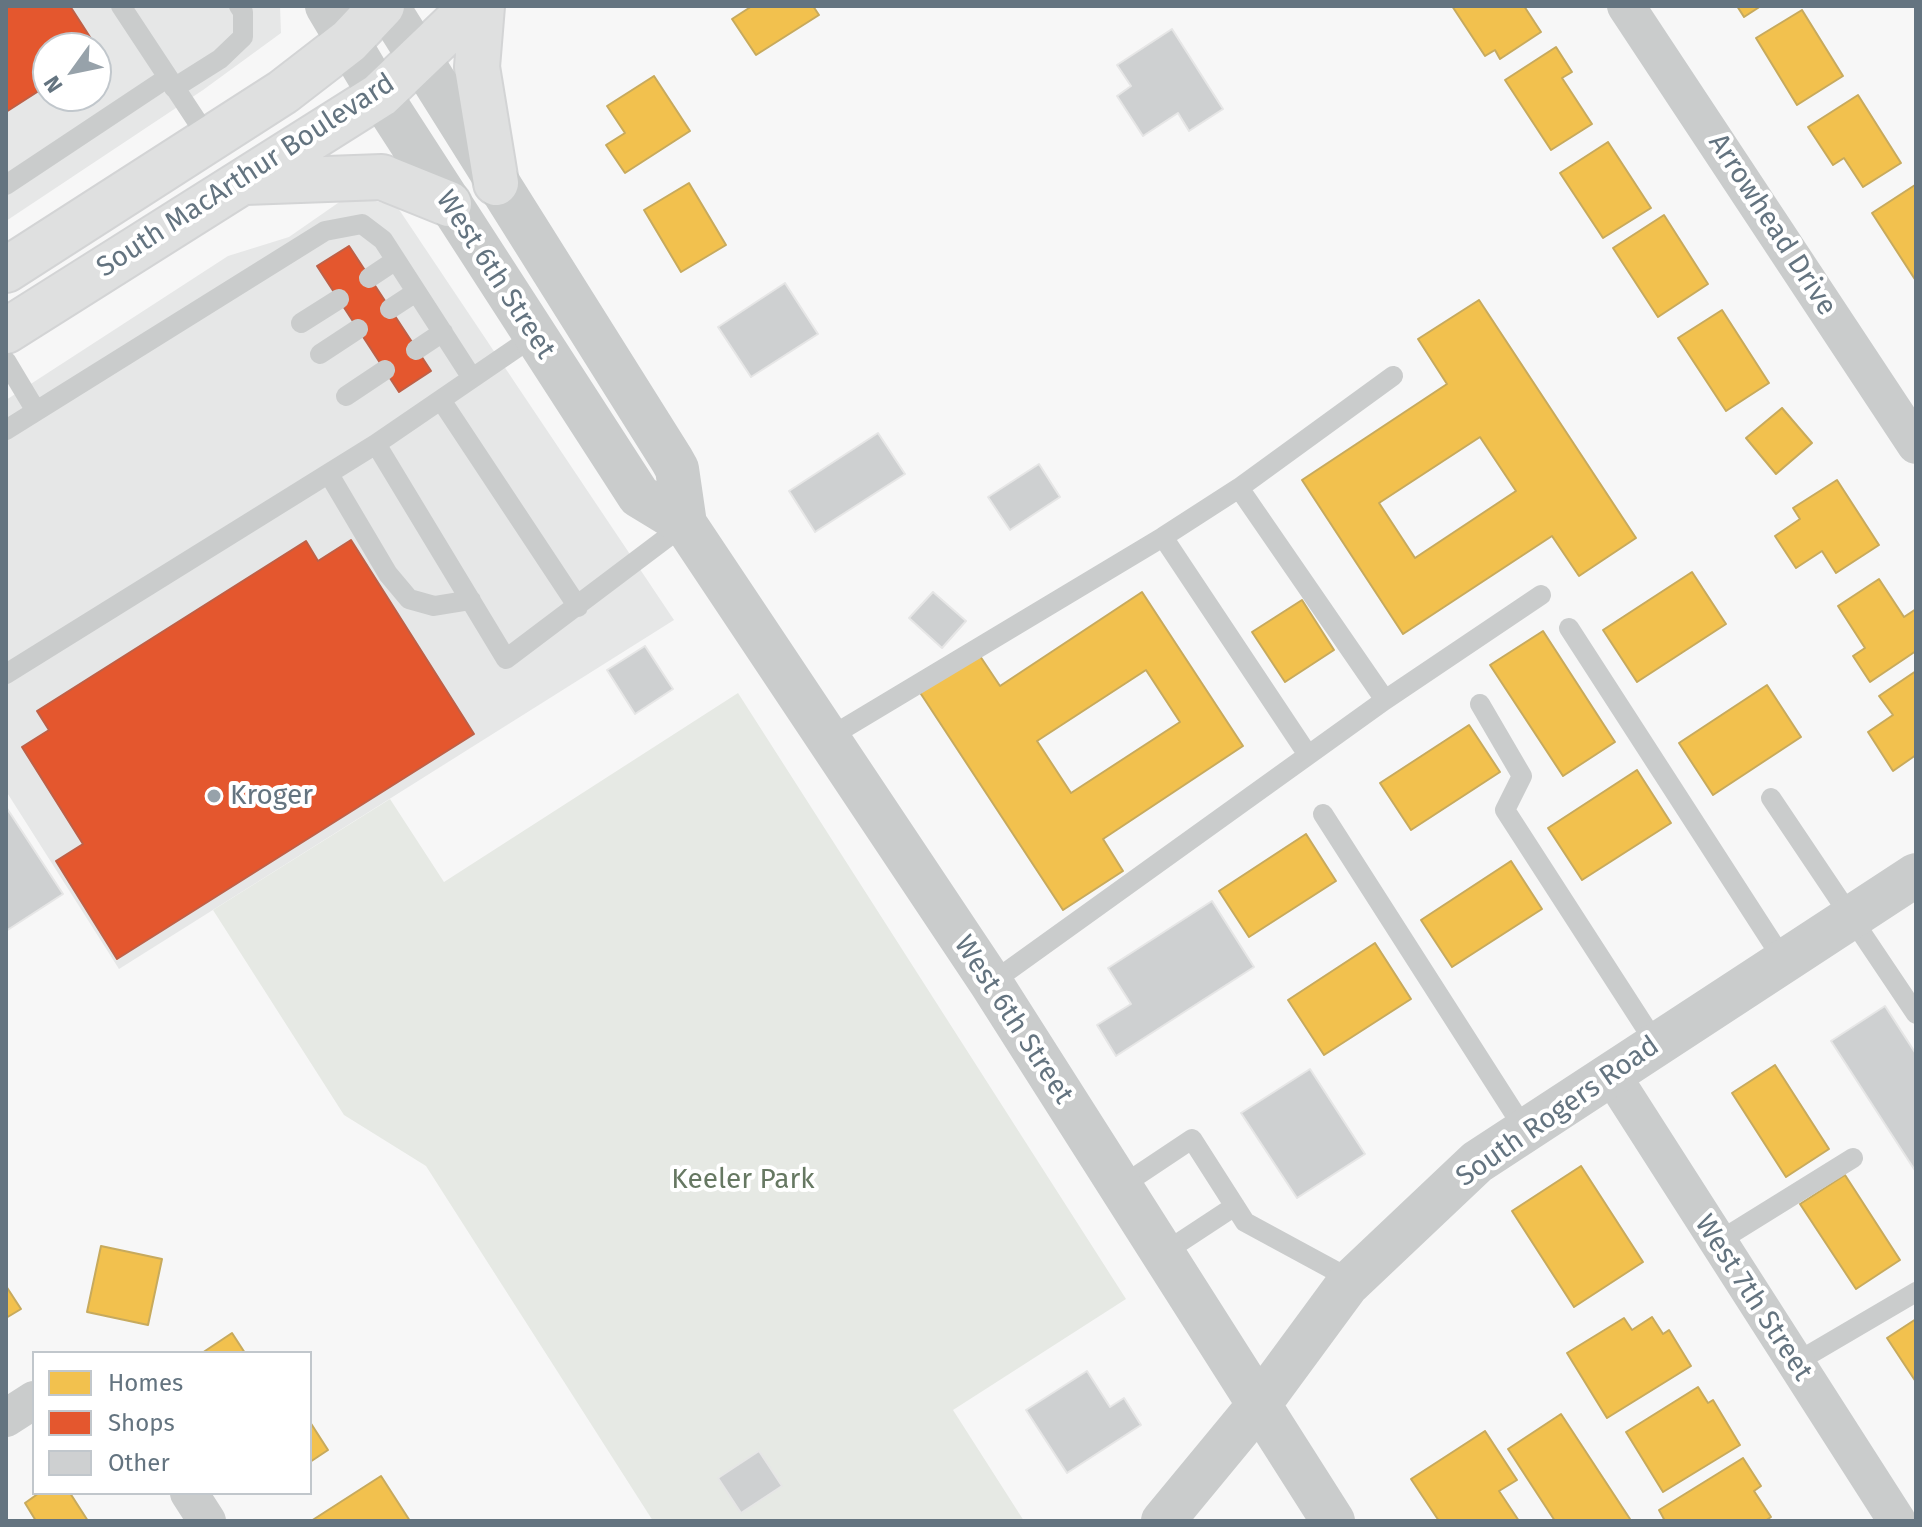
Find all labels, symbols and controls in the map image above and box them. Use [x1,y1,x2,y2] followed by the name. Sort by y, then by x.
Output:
[32,32,112,112] north arrow
[91,67,401,285] street label: South MacArthur Boulevard
[38,71,68,98] text: N
[1701,128,1843,322] street label: Arrowhead Drive
[428,185,562,365] street label: West 6th Street
[230,779,313,813] place label: Kroger
[205,787,223,805] marker: Kroger
[946,930,1080,1110] street label: West 6th Street
[1450,1030,1666,1194] street label: South Rogers Road
[671,1163,815,1197] park label: Keeler Park
[1687,1209,1819,1387] street label: West 7th Street
[32,1351,312,1495] legend
[108,1369,183,1397] text: Homes
[108,1409,175,1437] text: Shops
[108,1449,170,1477] text: Other

